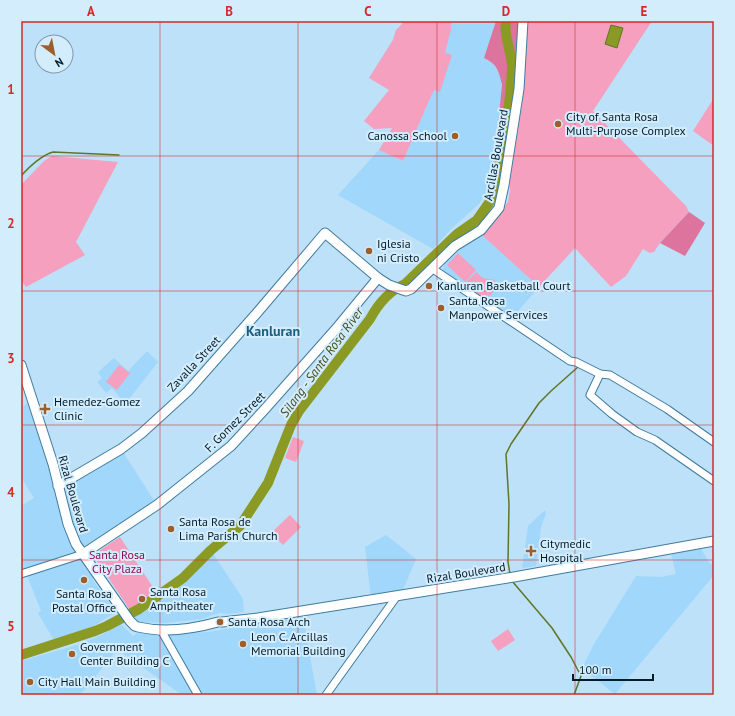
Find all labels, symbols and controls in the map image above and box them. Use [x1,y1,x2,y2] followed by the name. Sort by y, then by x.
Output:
[87,3,95,20] text: A
[225,3,233,20] text: B
[364,3,372,20] text: C
[502,3,510,20] text: D
[641,3,648,20] text: E
[34,34,74,74] north arrow
[53,55,66,70] text: N
[7,81,15,98] text: 1
[480,108,511,202] street label: Arcillas Boulevard
[566,109,686,138] place label: City of Santa Rosa Multi-Purpose Complex
[553,119,563,129] marker: City of Santa Rosa Multi-Purpose Complex
[367,128,447,143] place label: Canossa School
[450,131,460,141] marker: Canossa School
[7,215,15,232] text: 2
[377,236,419,265] place label: Iglesia ni Cristo
[364,246,374,256] marker: Iglesia ni Cristo
[437,278,571,293] place label: Kanluran Basketball Court
[424,281,434,291] marker: Kanluran Basketball Court
[449,293,548,322] place label: Santa Rosa Manpower Services
[276,303,367,421] water label: Silang - Santa Rosa River
[436,303,446,313] marker: Santa Rosa Manpower Services
[246,322,300,340] district label: Kanluran
[164,333,223,395] street label: Zavalla Street
[7,350,15,367] text: 3
[201,388,268,455] street label: F. Gomez Street
[54,394,140,423] place label: Hemedez-Gomez Clinic
[39,403,51,415] marker: Hemedez-Gomez Clinic
[55,453,92,534] street label: Rizal Boulevard
[7,484,15,501] text: 4
[179,514,278,543] place label: Santa Rosa de Lima Parish Church
[166,524,176,534] marker: Santa Rosa de Lima Parish Church
[540,536,591,565] place label: Citymedic Hospital
[525,545,537,557] marker: Citymedic Hospital
[89,547,145,576] park label: Santa Rosa City Plaza
[425,559,507,586] street label: Rizal Boulevard
[79,575,89,585] marker: Santa Rosa Postal Office
[150,584,213,613] place label: Santa Rosa Ampitheater
[52,586,116,615] place label: Santa Rosa Postal Office
[137,594,147,604] marker: Santa Rosa Ampitheater
[228,614,310,629] place label: Santa Rosa Arch
[215,617,225,627] marker: Santa Rosa Arch
[7,618,15,635] text: 5
[251,629,346,658] place label: Leon C. Arcillas Memorial Building
[80,639,169,668] place label: Government Center Building C
[238,639,248,649] marker: Leon C. Arcillas Memorial Building
[67,649,77,659] marker: Government Center Building C
[573,656,653,682] scale bar
[579,662,612,677] text: 100 m
[38,674,156,689] place label: City Hall Main Building
[25,677,35,687] marker: City Hall Main Building

